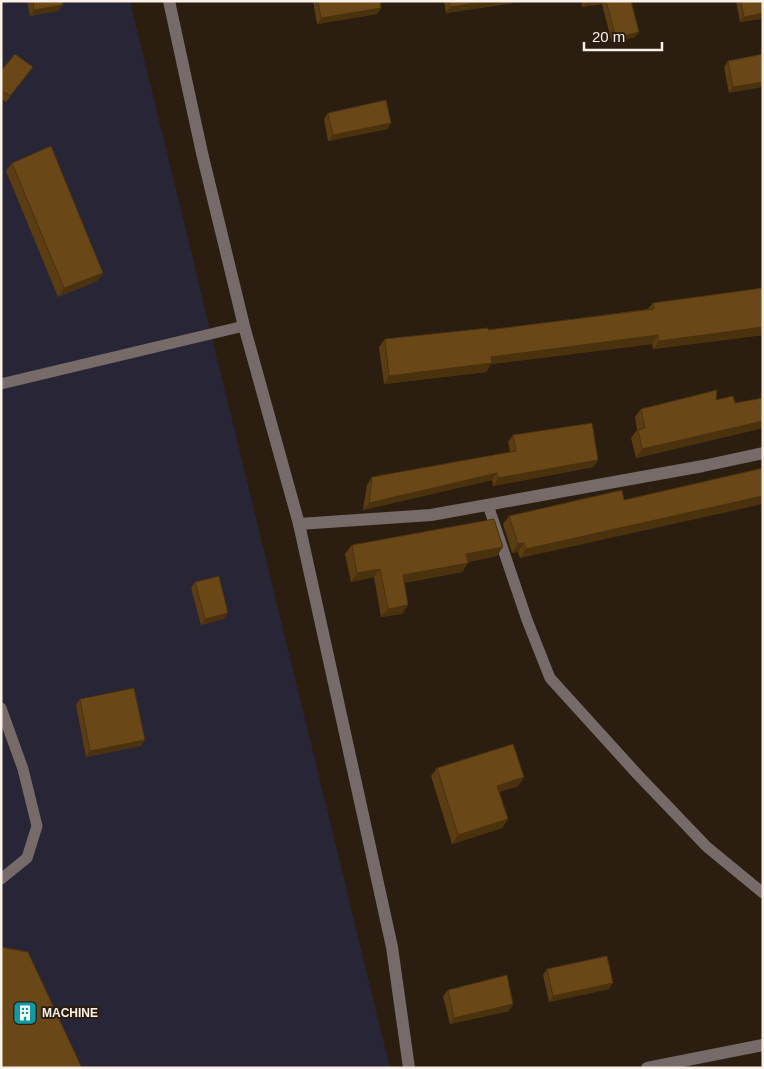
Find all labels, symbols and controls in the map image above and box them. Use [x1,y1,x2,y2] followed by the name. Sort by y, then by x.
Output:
[584,20,662,52] scale bar
[592,28,625,45] text: 20 m
[12,1000,38,1026] building icon: MACHINE
[42,1006,98,1020] place label: MACHINE

